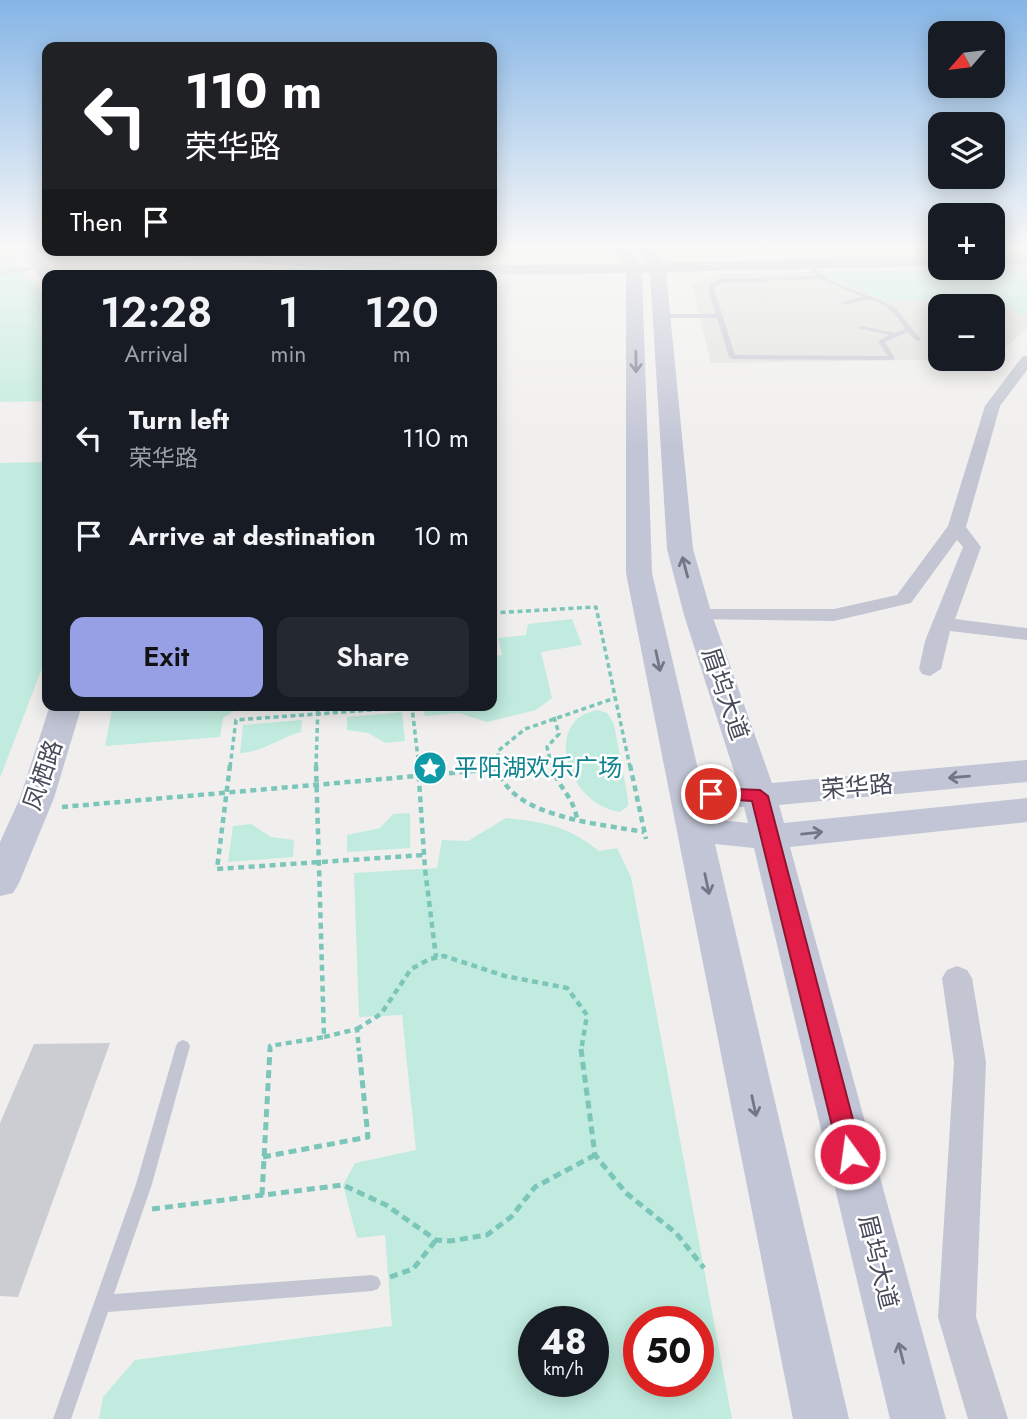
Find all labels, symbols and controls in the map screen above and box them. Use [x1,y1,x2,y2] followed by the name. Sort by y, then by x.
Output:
[928,21,1004,98] north arrow
[928,21,1005,371] map controls
[185,56,322,126] text: 110 m
[70,70,161,161] icon: left
[928,112,1005,189] button: layers
[185,124,281,170] text: 荣华路
[70,203,123,241] text: Then
[137,203,175,241] icon: arrive
[928,203,1005,280] button: +
[100,282,212,343] text: 12:28
[278,282,299,343] text: 1
[365,282,439,343] text: 120
[928,294,1005,371] button: −
[125,337,188,371] text: Arrival
[270,337,306,371] text: min
[393,337,411,371] text: m
[629,351,643,374] one-way arrow
[129,401,229,439] text: Turn left
[70,419,108,457] icon: left
[402,419,469,457] text: 110 m
[129,441,198,475] text: 荣华路
[70,517,108,555] icon: arrive
[129,517,376,555] text: Arrive at destination
[414,517,469,555] text: 10 m
[678,556,691,579] one-way arrow
[70,617,263,697] button: Exit
[277,617,469,697] button: Share
[693,643,758,745] street label: 眉坞大道
[652,649,666,672] one-way arrow
[14,735,71,815] street label: 凤栖路
[411,749,449,787] place icon: 平阳湖欢乐广场
[454,750,622,785] place label: 平阳湖欢乐广场
[681,764,741,824] pin
[820,766,894,807] street label: 荣华路
[948,771,971,784] one-way arrow
[692,775,730,813] icon: arrive
[800,826,823,839] one-way arrow
[700,872,714,895] one-way arrow
[748,1094,762,1117] one-way arrow
[813,1117,887,1191] position arrow
[850,1211,907,1313] street label: 眉坞大道
[623,1306,714,1397] speed limit sign: 50
[540,1317,587,1367] text: 48
[894,1342,907,1365] one-way arrow
[543,1356,584,1382] text: km/h

